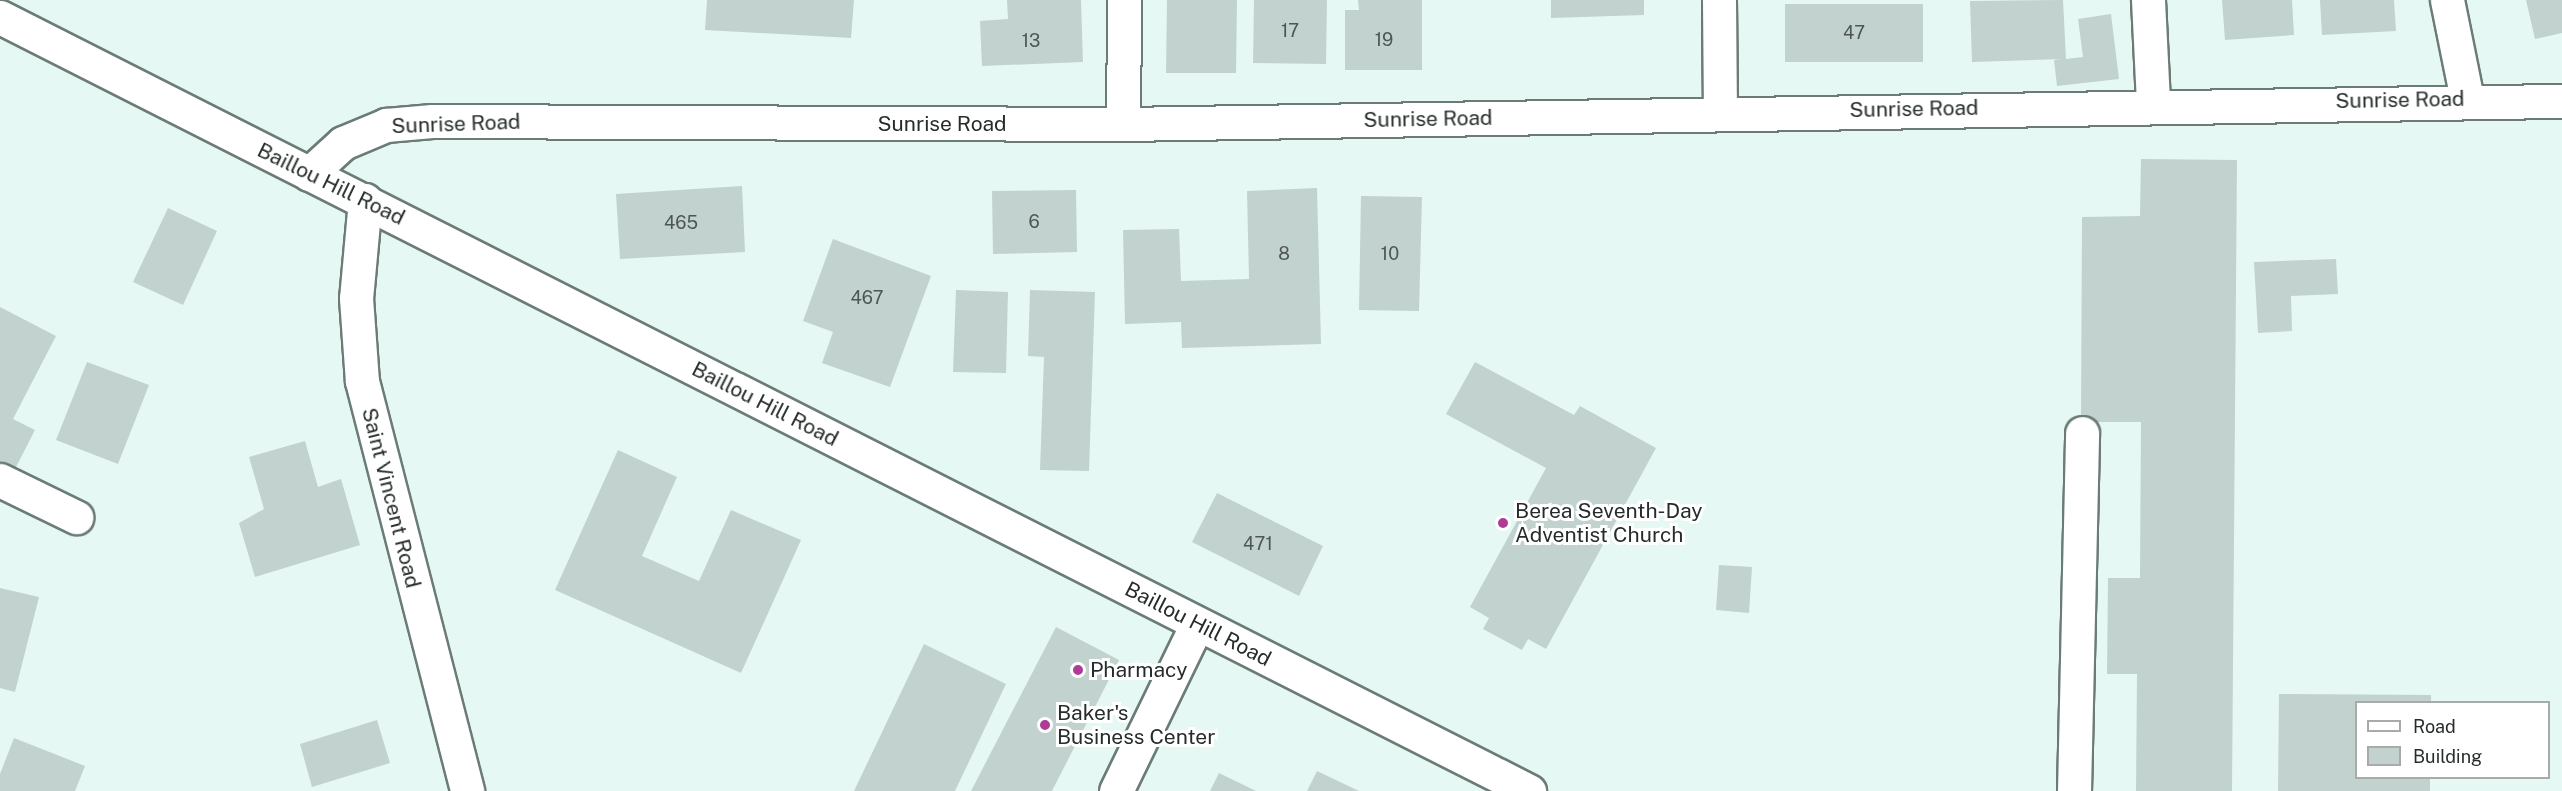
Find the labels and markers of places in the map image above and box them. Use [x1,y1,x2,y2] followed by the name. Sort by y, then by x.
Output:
[1515,498,1703,548] place label: Berea Seventh-Day Adventist Church
[1496,516,1510,530] marker: Berea Seventh-Day Adventist Church
[1090,657,1188,683] place label: Pharmacy
[1071,663,1085,677] marker: Pharmacy
[1057,700,1215,750] place label: Baker's Business Center
[1038,718,1052,732] marker: Baker's Business Center

